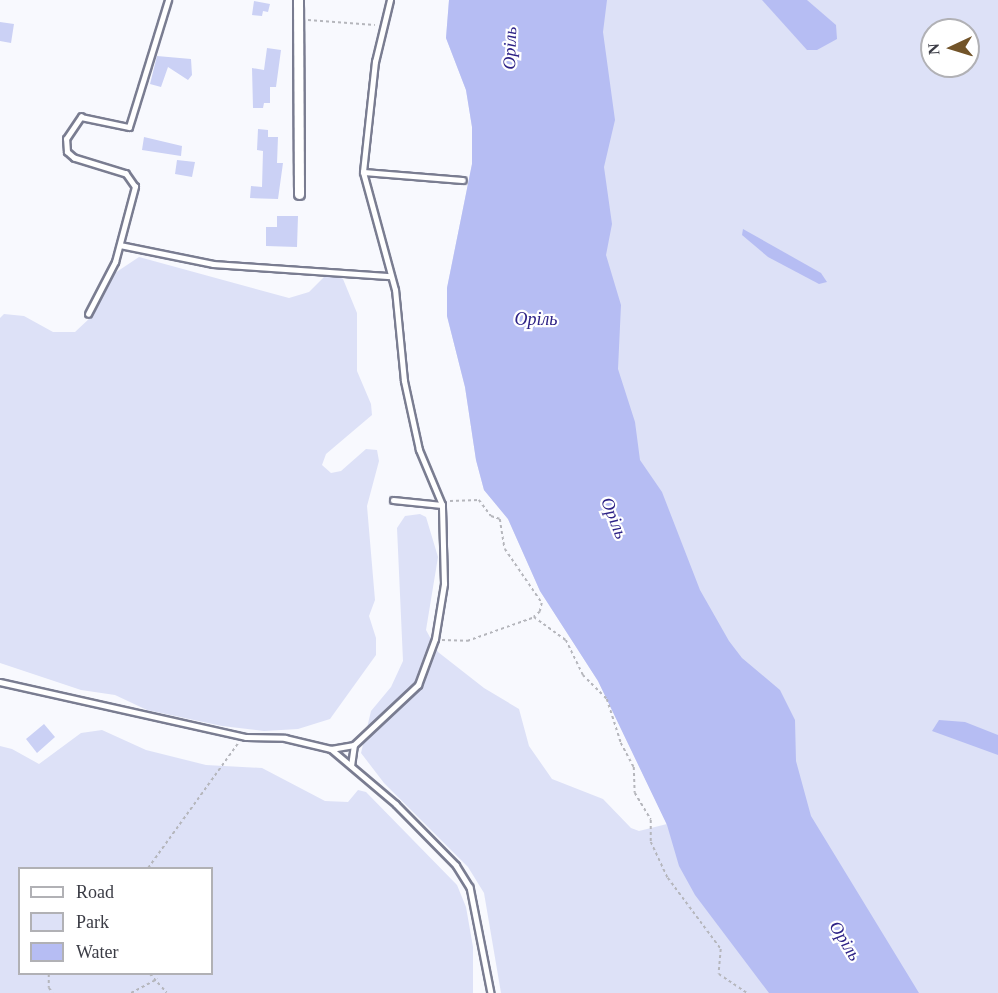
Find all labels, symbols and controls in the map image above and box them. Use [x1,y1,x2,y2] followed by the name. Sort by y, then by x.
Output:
[920,18,980,78] north arrow
[498,26,522,70] water label: Оріль
[925,43,942,56] text: N
[514,308,558,330] water label: Орiль
[596,494,632,542] water label: Оріль
[18,867,213,975] legend
[76,882,114,902] text: Road
[76,912,109,932] text: Park
[824,917,866,965] water label: Оріль
[76,942,119,962] text: Water

